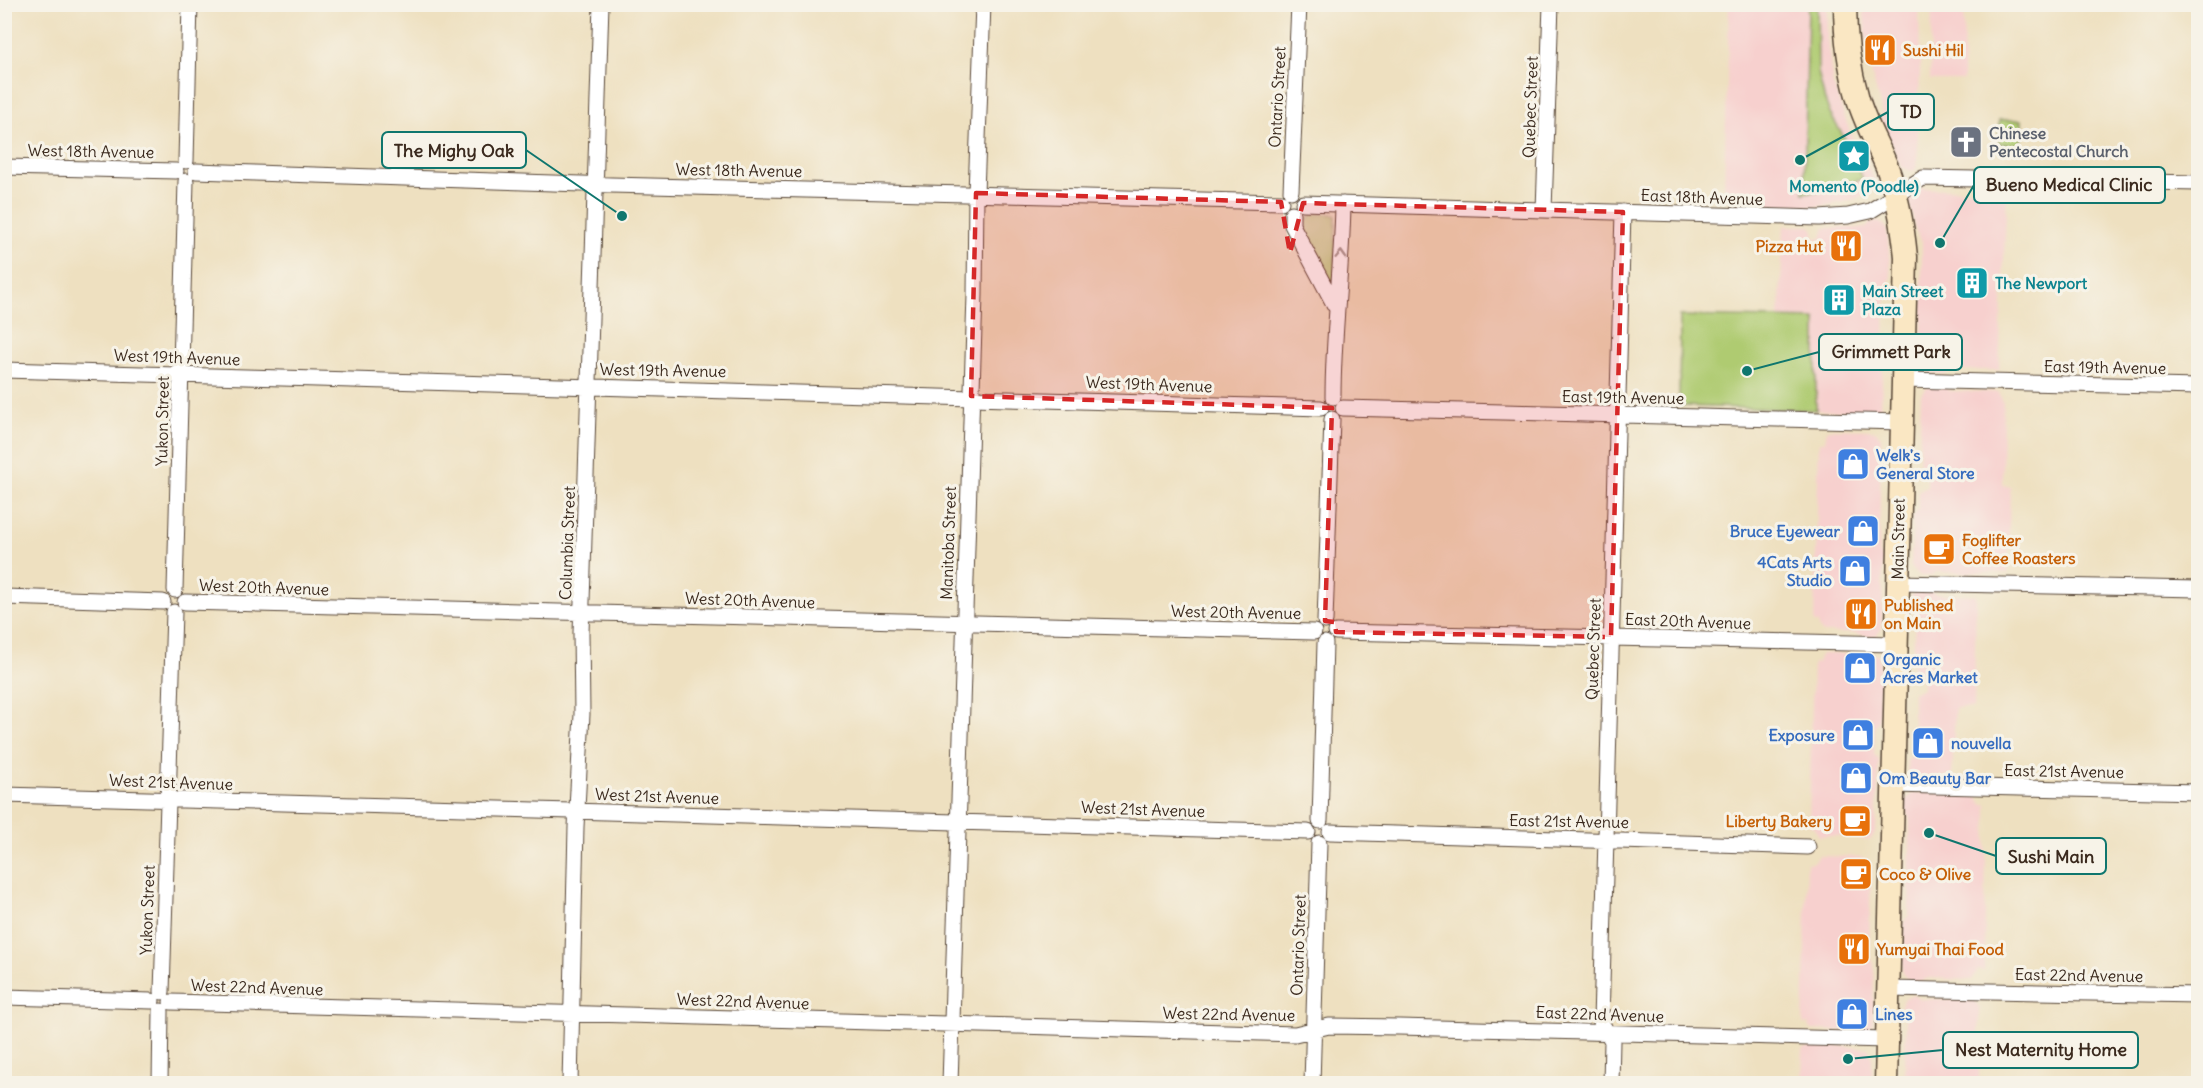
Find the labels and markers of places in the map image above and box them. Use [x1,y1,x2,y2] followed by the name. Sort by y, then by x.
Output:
[1862,32,1898,68] restaurant icon: Sushi Hil
[1903,40,1964,60] place label: Sushi Hil
[1888,94,1934,130] callout: TD
[1989,123,2129,161] place label: Chinese Pentecostal Church
[1948,124,1984,160] church icon: Chinese Pentecostal Church
[382,132,526,168] callout: The Mighy Oak
[1836,138,1872,174] place icon: Momento (Poodle)
[1974,167,2165,203] callout: Bueno Medical Clinic
[1789,176,1919,197] place label: Momento (Poodle)
[1828,228,1864,264] restaurant icon: Pizza Hut
[1755,236,1824,256] place label: Pizza Hut
[1954,265,1990,301] building icon: The Newport
[1995,273,2088,294] place label: The Newport
[1862,281,1944,319] place label: Main Street Plaza
[1821,282,1857,318] building icon: Main Street Plaza
[1819,334,1962,370] callout: Grimmett Park
[1876,445,1975,483] place label: Welk's General Store
[1835,446,1871,482] shop icon: Welk's General Store
[1845,513,1881,549] shop icon: Bruce Eyewear
[1730,521,1840,542] place label: Bruce Eyewear
[1962,530,2076,568] place label: Foglifter Coffee Roasters
[1921,531,1957,567] cafe icon: Foglifter Coffee Roasters
[1757,552,1832,590] place label: 4Cats Arts Studio
[1837,553,1873,589] shop icon: 4Cats Arts Studio
[1884,595,1954,633] place label: Published on Main
[1843,596,1879,632] restaurant icon: Published on Main
[1883,649,1978,687] place label: Organic Acres Market
[1842,650,1878,686] shop icon: Organic Acres Market
[1840,717,1876,753] shop icon: Exposure
[1768,725,1835,746] place label: Exposure
[1910,725,1946,761] shop icon: nouvella
[1951,733,2011,753] place label: nouvella
[1838,760,1874,796] shop icon: Om Beauty Bar
[1879,768,1992,789] place label: Om Beauty Bar
[1837,803,1873,839] cafe icon: Liberty Bakery
[1726,811,1832,832] place label: Liberty Bakery
[1996,838,2106,874] callout: Sushi Main
[1838,856,1874,892] cafe icon: Coco & Olive
[1879,864,1972,884] place label: Coco & Olive
[1836,931,1872,967] restaurant icon: Yumyai Thai Food
[1876,939,2004,960] place label: Yumyai Thai Food
[1834,996,1870,1032] shop icon: Lines
[1875,1004,1912,1024] place label: Lines
[1943,1032,2138,1068] callout: Nest Maternity Home

